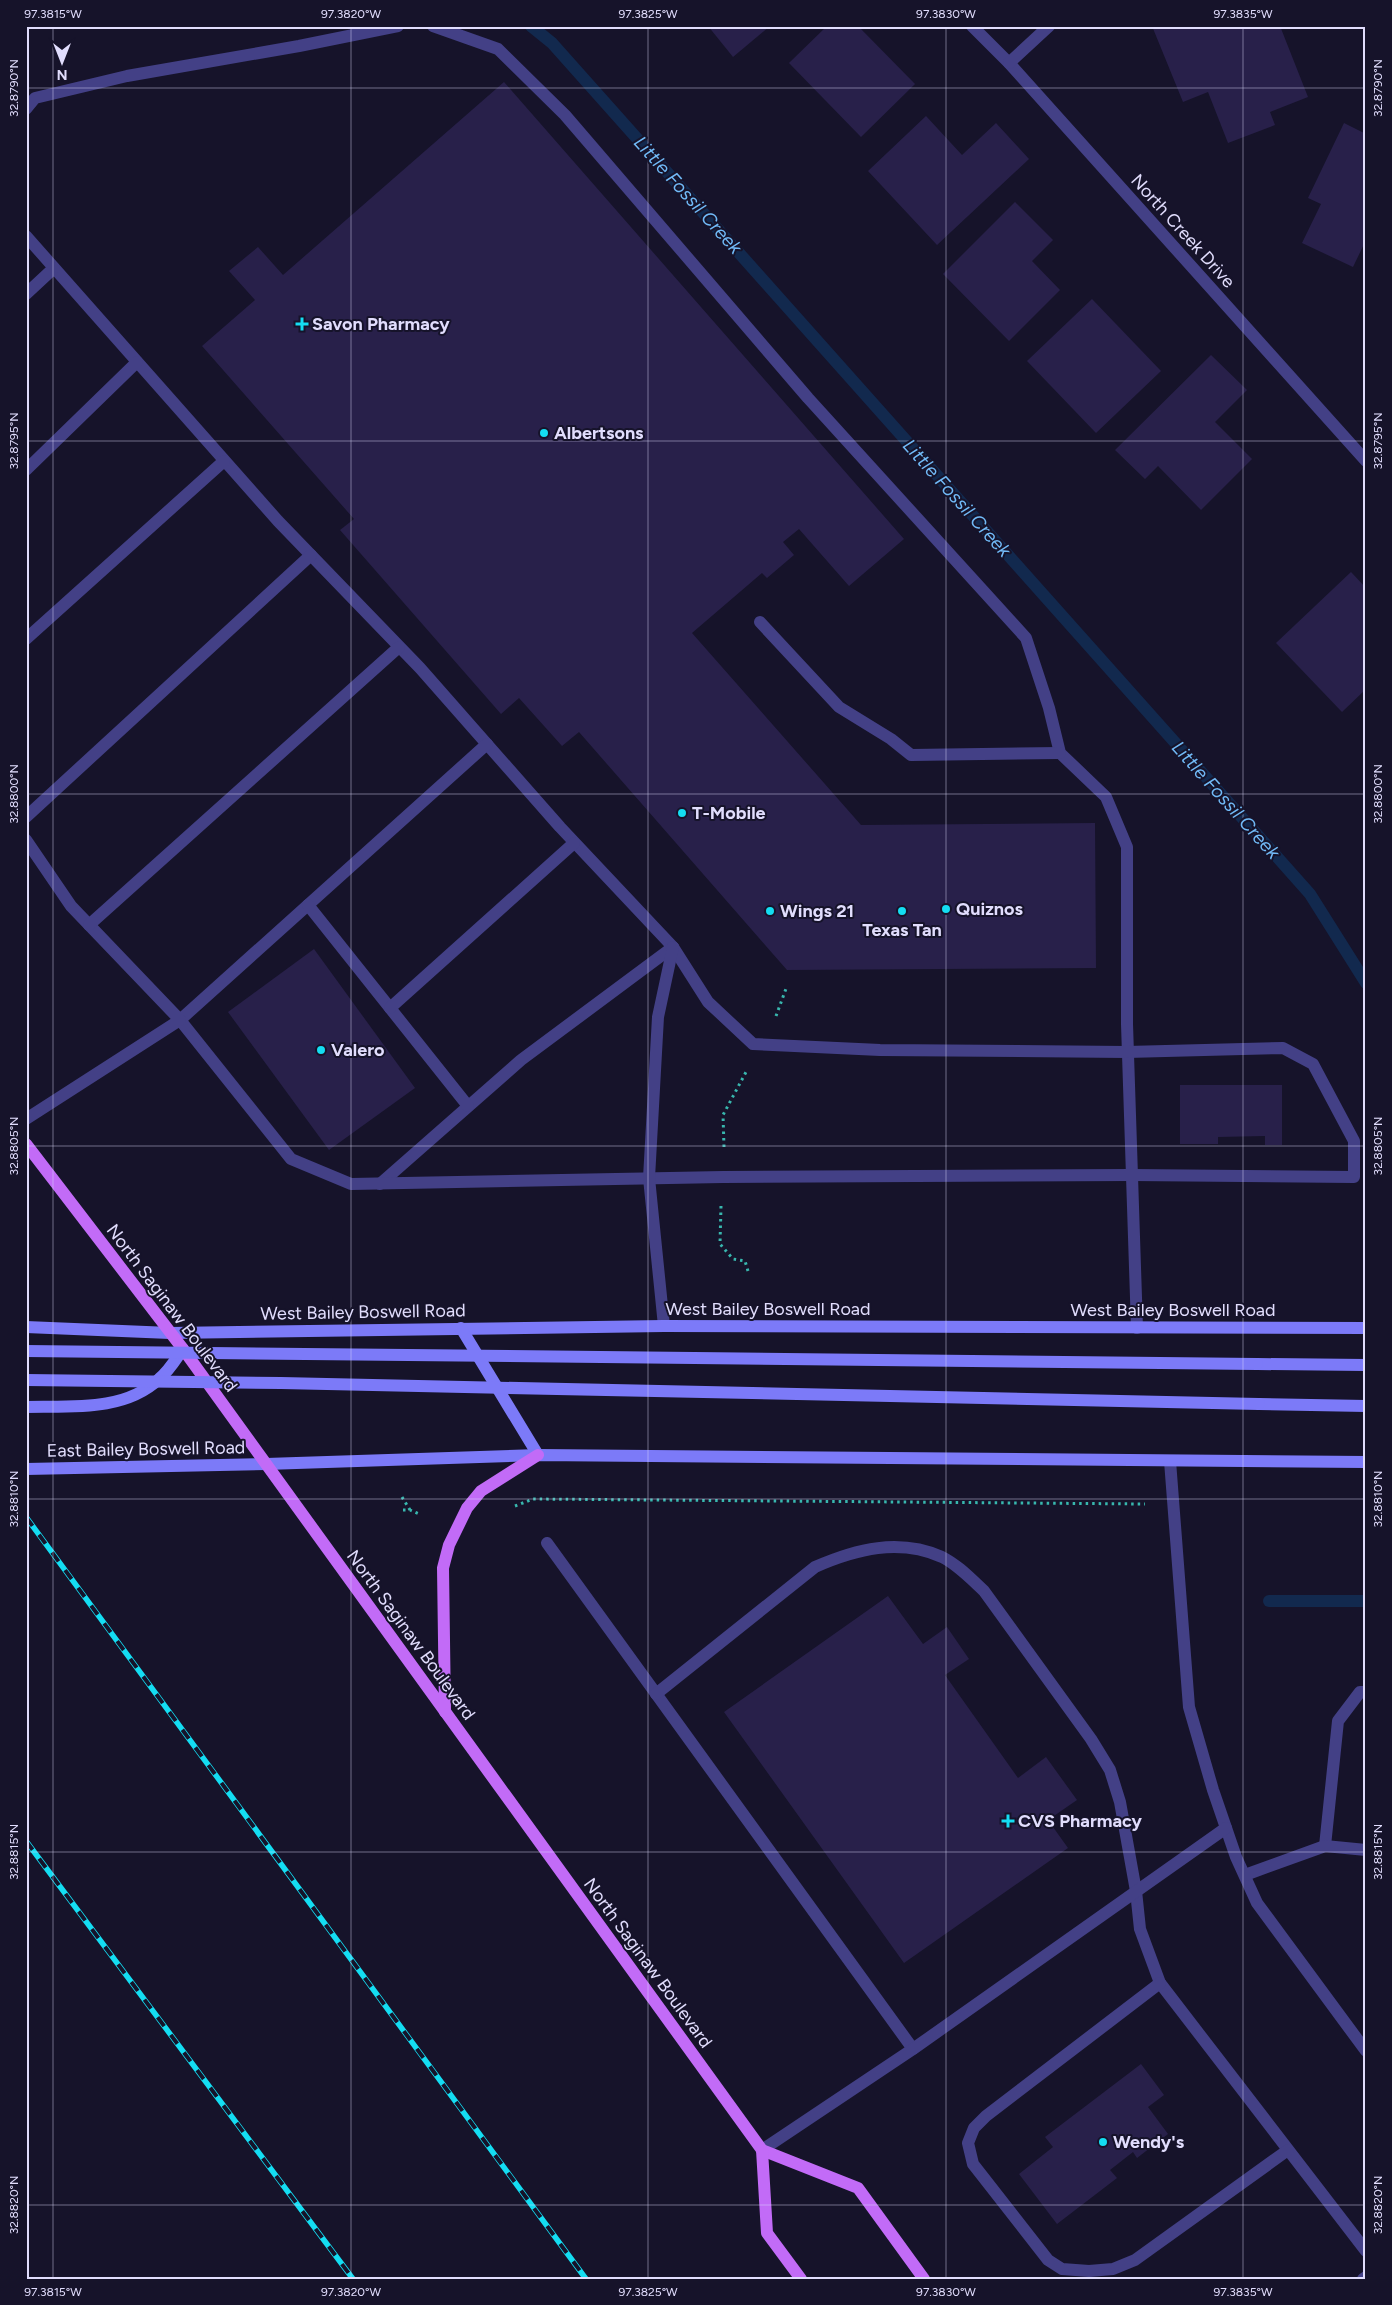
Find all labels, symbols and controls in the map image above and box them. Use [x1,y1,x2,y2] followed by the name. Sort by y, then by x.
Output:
[24,7,82,21] text: 97.3815°W
[321,7,381,21] text: 97.3820°W
[618,7,678,21] text: 97.3825°W
[916,7,976,21] text: 97.3830°W
[1213,7,1273,21] text: 97.3835°W
[38,38,88,88] north arrow
[7,59,21,117] text: 32.8790°N
[1371,59,1385,117] text: 32.8790°N
[57,66,67,83] text: N
[629,131,748,259] water label: Little Fossil Creek
[1126,170,1240,292] street label: North Creek Drive
[312,313,450,335] place label: Savon Pharmacy
[296,318,308,330] marker: Savon Pharmacy
[7,413,21,469] text: 32.8795°N
[1371,413,1385,469] text: 32.8795°N
[554,422,644,444] place label: Albertsons
[538,427,550,439] marker: Albertsons
[898,434,1017,562] water label: Little Fossil Creek
[1167,736,1286,864] water label: Little Fossil Creek
[7,764,21,824] text: 32.8800°N
[1371,764,1385,824] text: 32.8800°N
[692,802,766,824] place label: T-Mobile
[676,807,688,819] marker: T-Mobile
[956,898,1023,920] place label: Quiznos
[780,900,854,922] place label: Wings 21
[940,903,952,915] marker: Quiznos
[764,905,776,917] marker: Wings 21
[896,905,908,917] marker: Texas Tan
[862,919,942,941] place label: Texas Tan
[331,1039,385,1061] place label: Valero
[315,1044,327,1056] marker: Valero
[7,1117,21,1175] text: 32.8805°N
[1371,1117,1385,1175] text: 32.8805°N
[102,1220,242,1396] street label: North Saginaw Boulevard
[665,1298,871,1320] street label: West Bailey Boswell Road
[260,1299,466,1325] street label: West Bailey Boswell Road
[1070,1299,1276,1321] street label: West Bailey Boswell Road
[46,1436,246,1462] street label: East Bailey Boswell Road
[7,1471,21,1527] text: 32.8810°N
[1371,1471,1385,1527] text: 32.8810°N
[342,1546,480,1724] street label: North Saginaw Boulevard
[1018,1810,1143,1832] place label: CVS Pharmacy
[1002,1815,1014,1827] marker: CVS Pharmacy
[7,1824,21,1880] text: 32.8815°N
[1371,1824,1385,1880] text: 32.8815°N
[579,1874,717,2052] street label: North Saginaw Boulevard
[1113,2131,1185,2153] place label: Wendy's
[1097,2136,1109,2148] marker: Wendy's
[7,2176,21,2234] text: 32.8820°N
[1371,2176,1385,2234] text: 32.8820°N
[24,2285,82,2299] text: 97.3815°W
[321,2285,381,2299] text: 97.3820°W
[618,2285,678,2299] text: 97.3825°W
[916,2285,976,2299] text: 97.3830°W
[1213,2285,1273,2299] text: 97.3835°W

